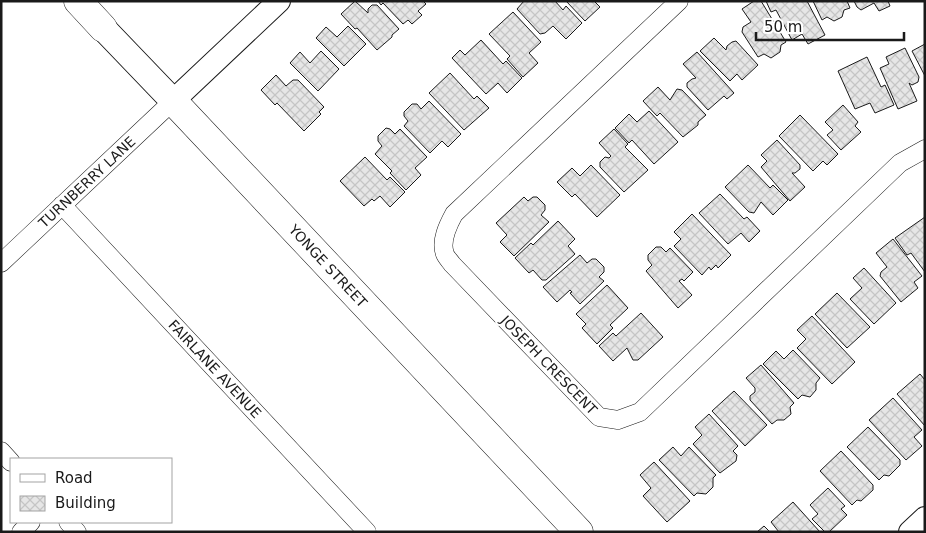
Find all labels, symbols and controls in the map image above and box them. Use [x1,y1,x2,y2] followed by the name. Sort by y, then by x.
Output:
[756,10,904,42] scale bar
[764,18,802,36] text: 50 m
[35,133,139,232] street label: TURNBERRY LANE
[285,221,371,311] street label: YONGE STREET
[497,312,601,418] street label: JOSEPH CRESCENT
[165,317,265,421] street label: FAIRLANE AVENUE
[10,458,172,523] legend
[55,469,93,487] text: Road
[55,494,116,512] text: Building

